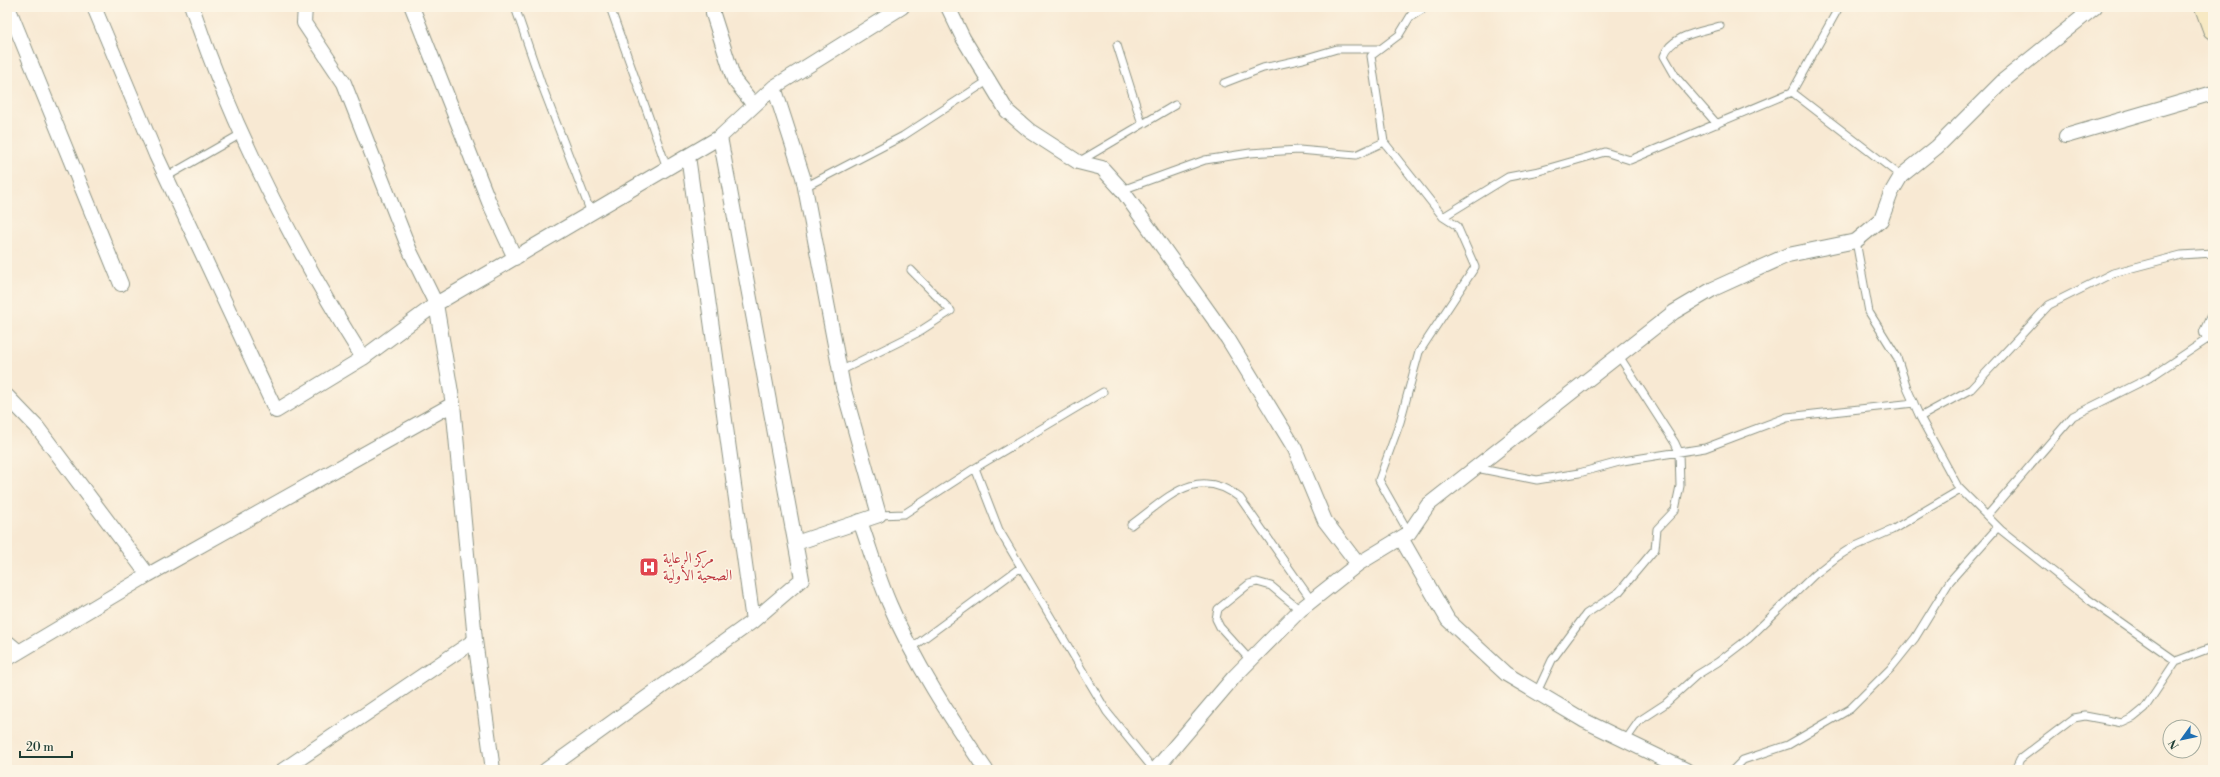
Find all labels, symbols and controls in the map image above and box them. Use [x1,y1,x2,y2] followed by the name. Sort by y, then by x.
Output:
[663,549,732,585] place label: مركز الرعاية الصحية الأولية
[638,556,660,578] hospital icon: مركز الرعاية الصحية الأولية
[2162,719,2202,759] north arrow
[20,733,72,759] scale bar
[2166,736,2183,751] text: N
[26,740,54,755] text: 20 m

